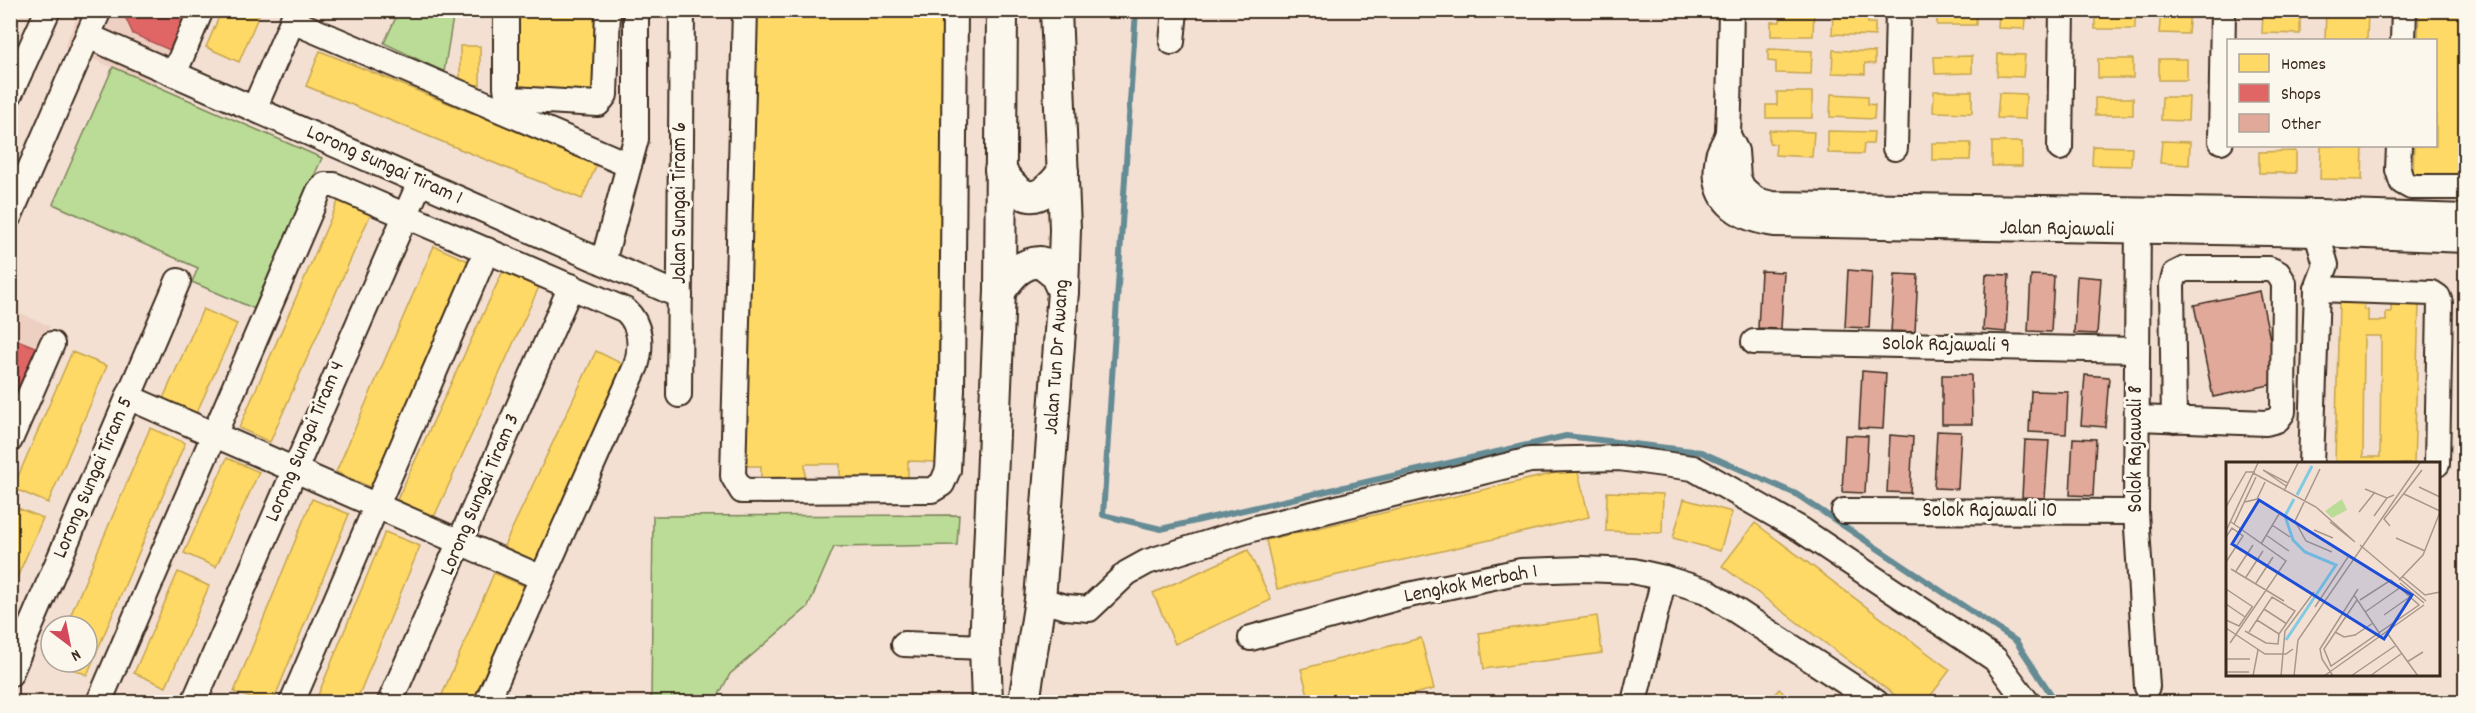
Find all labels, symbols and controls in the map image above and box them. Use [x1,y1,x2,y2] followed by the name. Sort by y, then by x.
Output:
[2227,39,2437,147] legend
[2281,53,2326,78] text: Homes
[2281,83,2321,108] text: Shops
[2281,113,2321,138] text: Other
[301,118,467,214] street label: Lorong Sungai Tiram 1
[666,122,696,284] street label: Jalan Sungai Tiram 6
[1999,214,2115,246] street label: Jalan Rajawali
[1038,278,1078,436] street label: Jalan Tun Dr Awang
[1882,330,2010,362] street label: Solok Rajawali 9
[259,357,353,527] street label: Lorong Sungai Tiram 4
[2122,385,2152,513] street label: Solok Rajawali 8
[46,392,142,564] street label: Lorong Sungai Tiram 5
[433,410,529,580] street label: Lorong Sungai Tiram 3
[2226,462,2440,677] inset map
[1923,497,2057,527] street label: Solok Rajawali 10
[1402,557,1540,613] street label: Lengkok Merbah 1
[39,614,99,674] north arrow
[66,643,85,666] text: N

